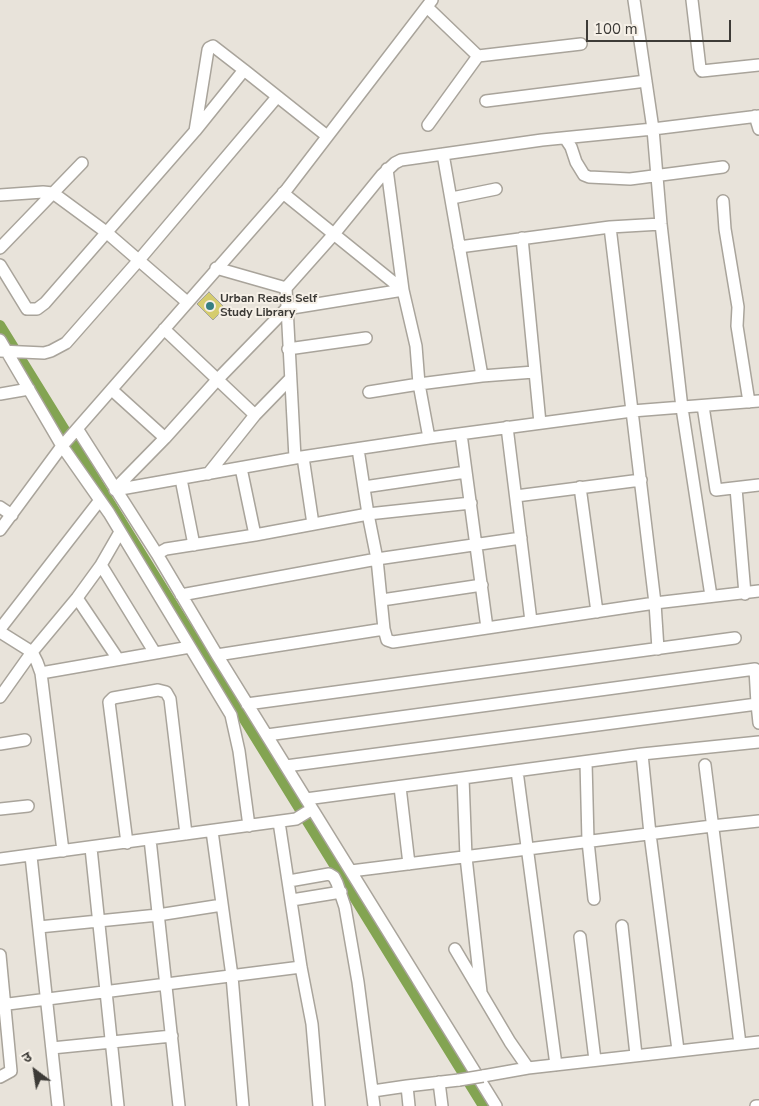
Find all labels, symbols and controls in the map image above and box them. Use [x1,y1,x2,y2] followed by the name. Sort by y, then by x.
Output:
[589,10,734,42] scale bar
[594,19,638,39] text: 100 m
[220,292,317,320] place label: Urban Reads Self Study Library
[204,300,216,312] marker: Urban Reads Self Study Library
[10,1046,60,1096] north arrow
[19,1047,35,1068] text: उ

